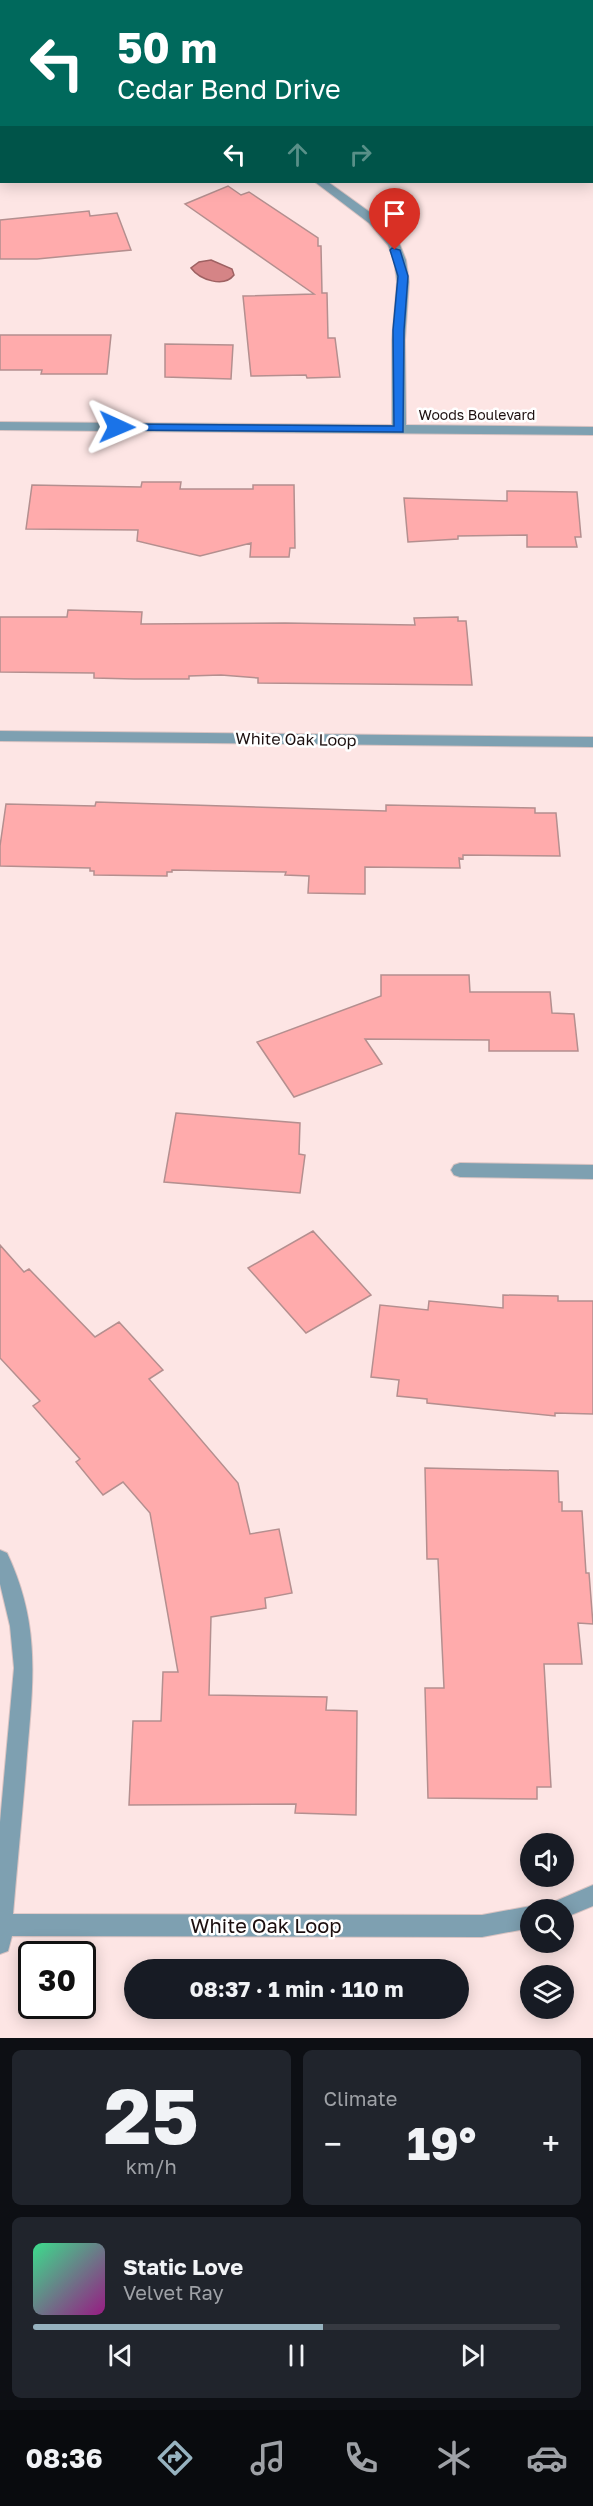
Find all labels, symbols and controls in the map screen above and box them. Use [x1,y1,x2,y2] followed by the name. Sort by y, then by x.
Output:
[117,22,217,72] text: 50 m
[18,24,96,102] icon: left
[117,73,341,105] text: Cedar Bend Drive
[218,138,251,171] icon: left
[281,138,314,171] icon: ahead
[344,138,377,171] icon: right
[369,188,420,250] pin
[378,197,411,230] icon: arrive
[85,395,149,459] position arrow
[419,406,535,423] street label: Woods Boulevard
[235,728,357,750] street label: White Oak Loop
[520,1833,574,2019] map controls
[520,1833,574,1887] button: sound
[520,1899,574,1953] button: search
[190,1913,342,1937] street label: White Oak Loop
[18,1941,96,2019] speed limit sign: 30
[520,1965,574,2019] button: layers
[189,1975,404,2002] text: 08:37 · 1 min · 110 m
[104,2068,199,2161] text: 25
[324,2086,397,2110] text: Climate
[407,2116,476,2170] text: 19°
[324,2124,342,2163] text: −
[542,2124,560,2163] text: +
[126,2154,177,2178] text: km/h
[123,2253,243,2280] text: Static Love
[123,2280,224,2304] text: Velvet Ray
[104,2339,137,2372] icon: previous
[280,2339,313,2372] icon: pause
[456,2339,489,2372] icon: next
[154,2437,196,2479] icon: directions
[247,2437,289,2479] icon: music
[340,2437,382,2479] icon: phone
[433,2437,475,2479] icon: climate
[526,2437,568,2479] icon: car
[25,2442,103,2474] text: 08:36

